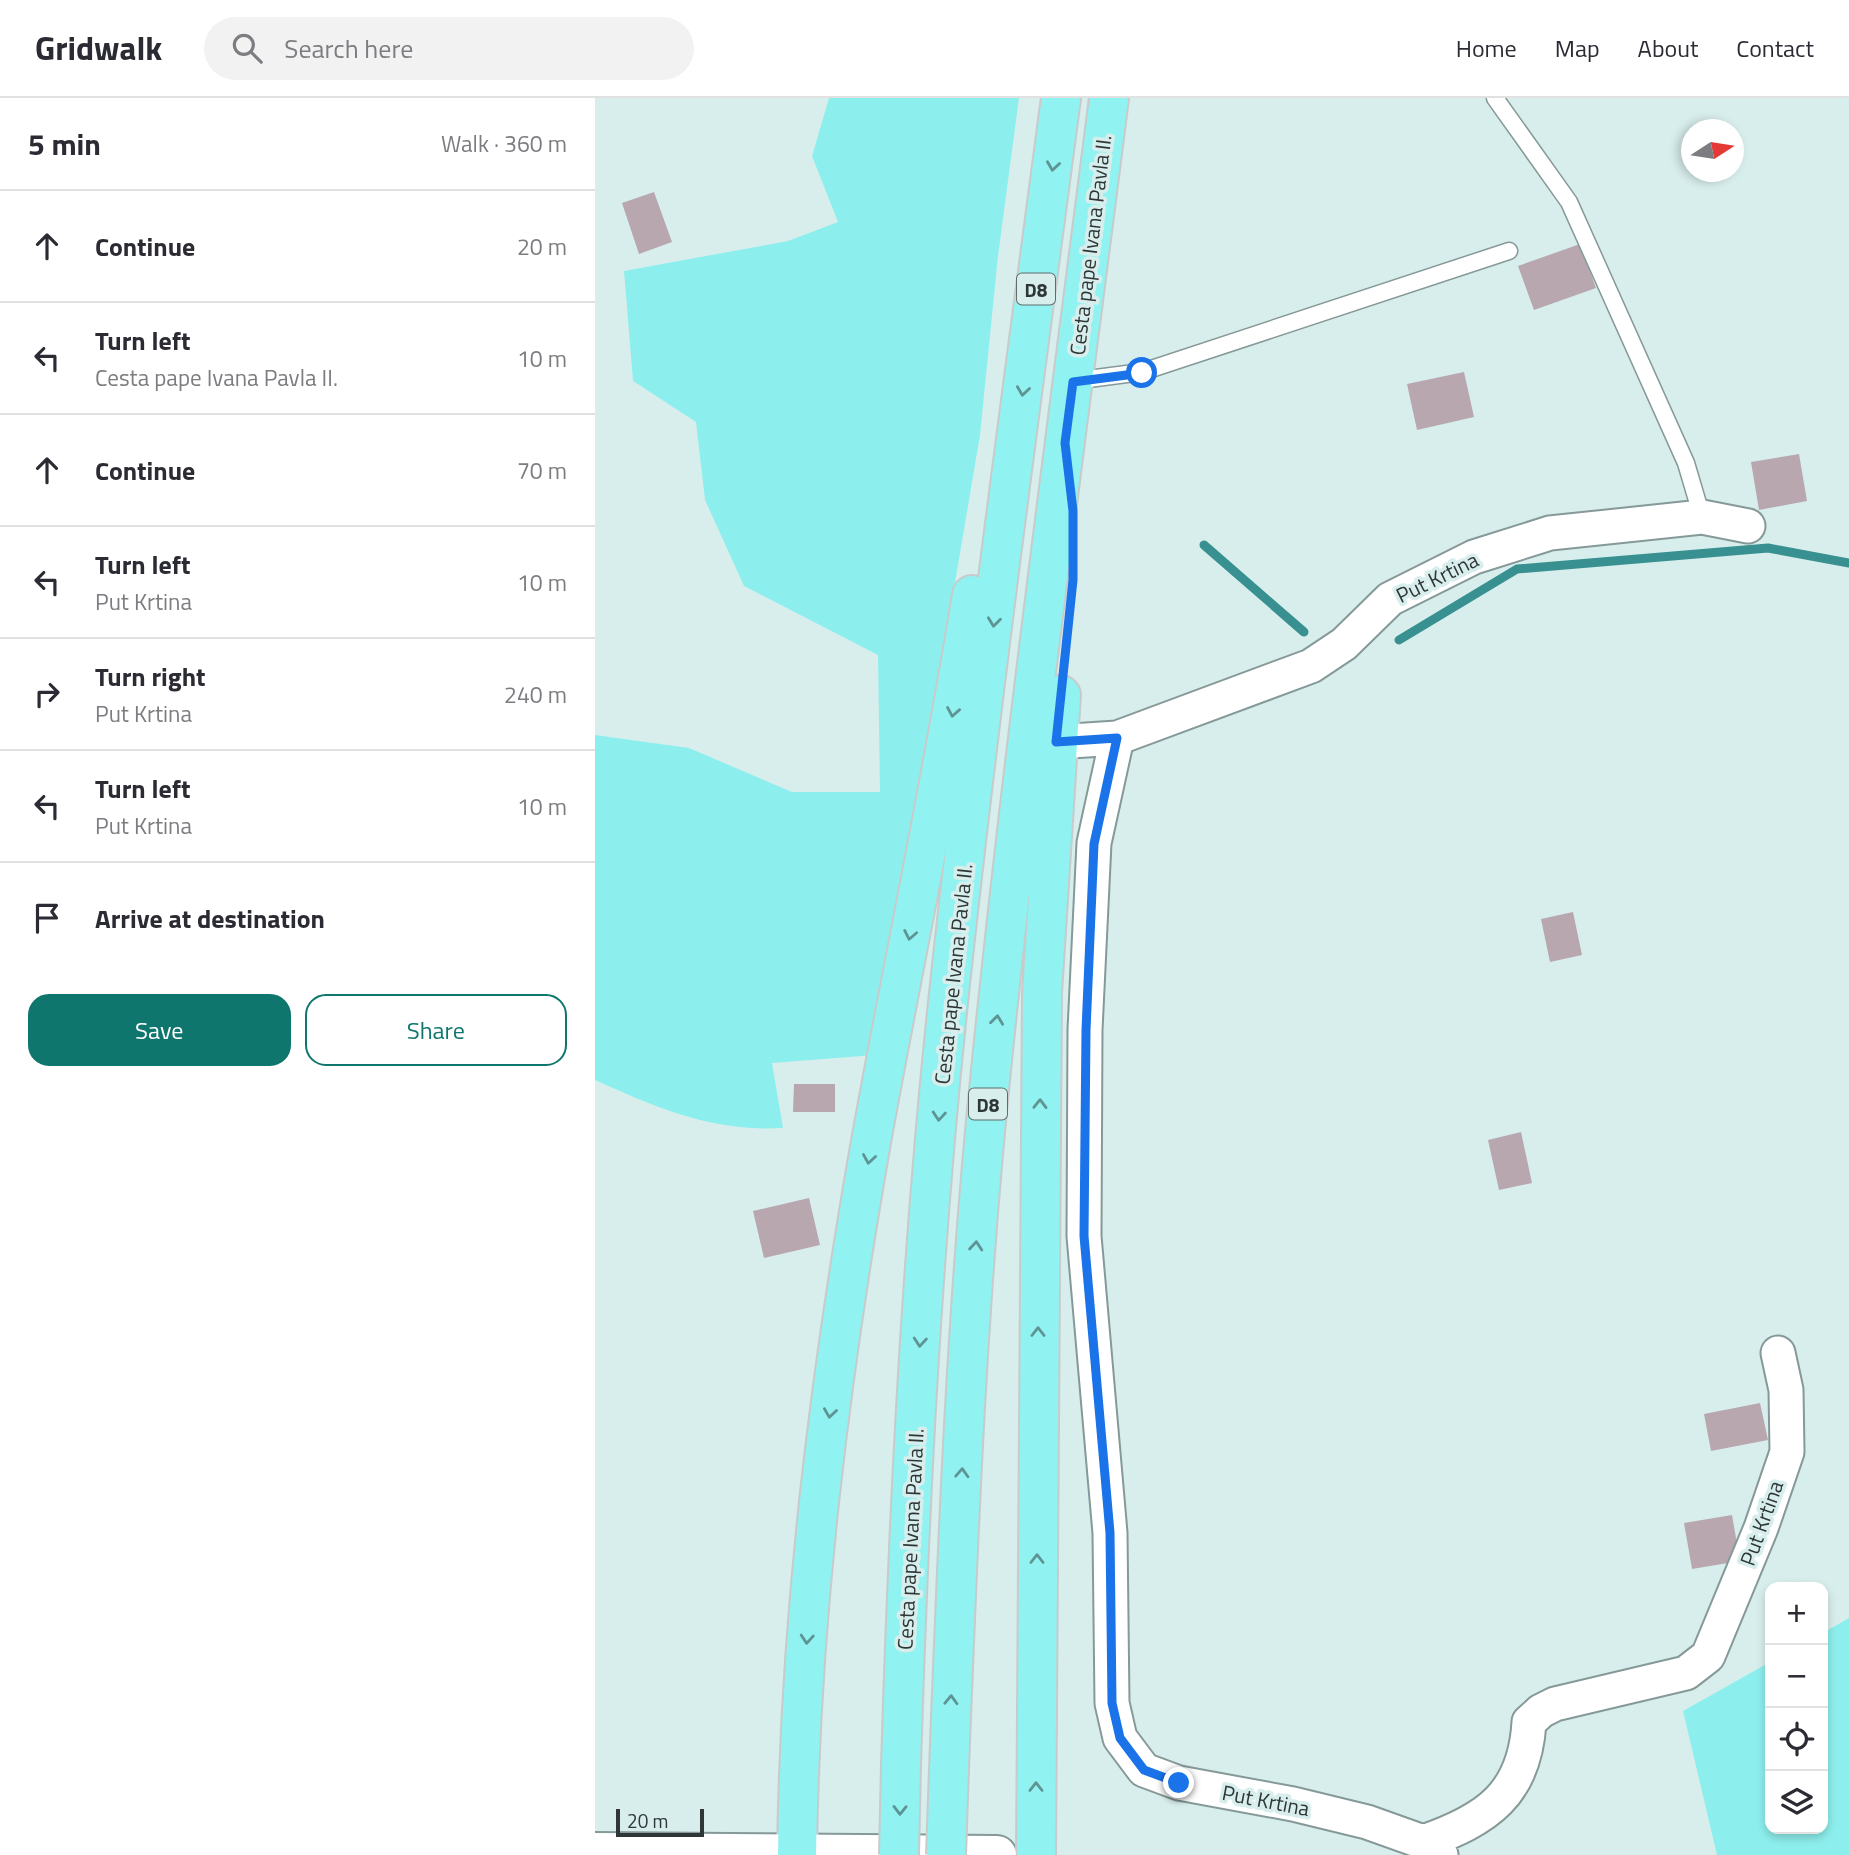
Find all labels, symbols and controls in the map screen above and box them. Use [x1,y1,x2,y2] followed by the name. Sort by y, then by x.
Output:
[204,17,694,80] search box
[35,23,162,73] text: Gridwalk
[228,29,266,67] icon: search
[284,29,413,68] text: Search here
[1456,30,1517,66] text: Home
[1555,30,1600,66] text: Map
[1638,30,1698,66] text: About
[1736,30,1814,66] text: Contact
[1681,119,1744,182] north arrow
[28,121,101,167] text: 5 min
[441,126,567,161] text: Walk · 360 m
[1061,133,1119,357] street label: Cesta pape Ivana Pavla II.
[1045,160,1060,172] one-way arrow
[28,227,66,265] icon: ahead
[95,227,195,266] text: Continue
[517,229,567,264] text: 20 m
[1017,274,1055,304] road number: D8
[95,321,190,360] text: Turn left
[28,339,66,377] icon: left
[517,341,567,376] text: 10 m
[1126,357,1157,388] route start
[95,360,338,395] text: Cesta pape Ivana Pavla II.
[1015,385,1030,397] one-way arrow
[28,451,66,489] icon: ahead
[95,451,195,490] text: Continue
[517,453,567,488] text: 70 m
[1390,543,1484,611] street label: Put Krtina
[95,545,190,584] text: Turn left
[28,563,66,601] icon: left
[517,565,567,600] text: 10 m
[95,584,192,619] text: Put Krtina
[986,616,1001,627] one-way arrow
[95,657,206,696] text: Turn right
[28,675,66,713] icon: right
[504,677,567,712] text: 240 m
[95,696,192,731] text: Put Krtina
[946,706,961,718] one-way arrow
[95,769,190,808] text: Turn left
[28,787,66,825] icon: left
[517,789,567,824] text: 10 m
[95,808,192,843] text: Put Krtina
[925,862,981,1086] street label: Cesta pape Ivana Pavla II.
[28,899,66,937] icon: arrive
[95,899,325,938] text: Arrive at destination
[903,929,918,941] one-way arrow
[28,994,291,1066] button: Save
[305,994,567,1066] button: Share
[989,1014,1004,1025] one-way arrow
[969,1088,1007,1120] road number: D8
[1032,1099,1048,1109] one-way arrow
[932,1110,947,1121] one-way arrow
[862,1153,877,1165] one-way arrow
[968,1240,983,1251] one-way arrow
[1030,1326,1046,1337] one-way arrow
[913,1337,928,1348] one-way arrow
[822,1407,837,1418] one-way arrow
[888,1427,932,1651] street label: Cesta pape Ivana Pavla II.
[954,1467,969,1478] one-way arrow
[1731,1475,1791,1570] street label: Put Krtina
[1029,1554,1045,1564] one-way arrow
[1765,1582,1828,1834] map controls
[1765,1582,1828,1645] button: +
[800,1634,815,1645] one-way arrow
[1765,1645,1828,1708] button: −
[944,1695,959,1706] one-way arrow
[1765,1708,1828,1771] button: locate
[1163,1767,1194,1798] route end
[1765,1771,1828,1834] button: layers
[1220,1776,1313,1824] street label: Put Krtina
[1028,1781,1044,1792] one-way arrow
[892,1805,908,1816] one-way arrow
[616,1806,703,1838] scale bar
[627,1806,668,1835] text: 20 m

